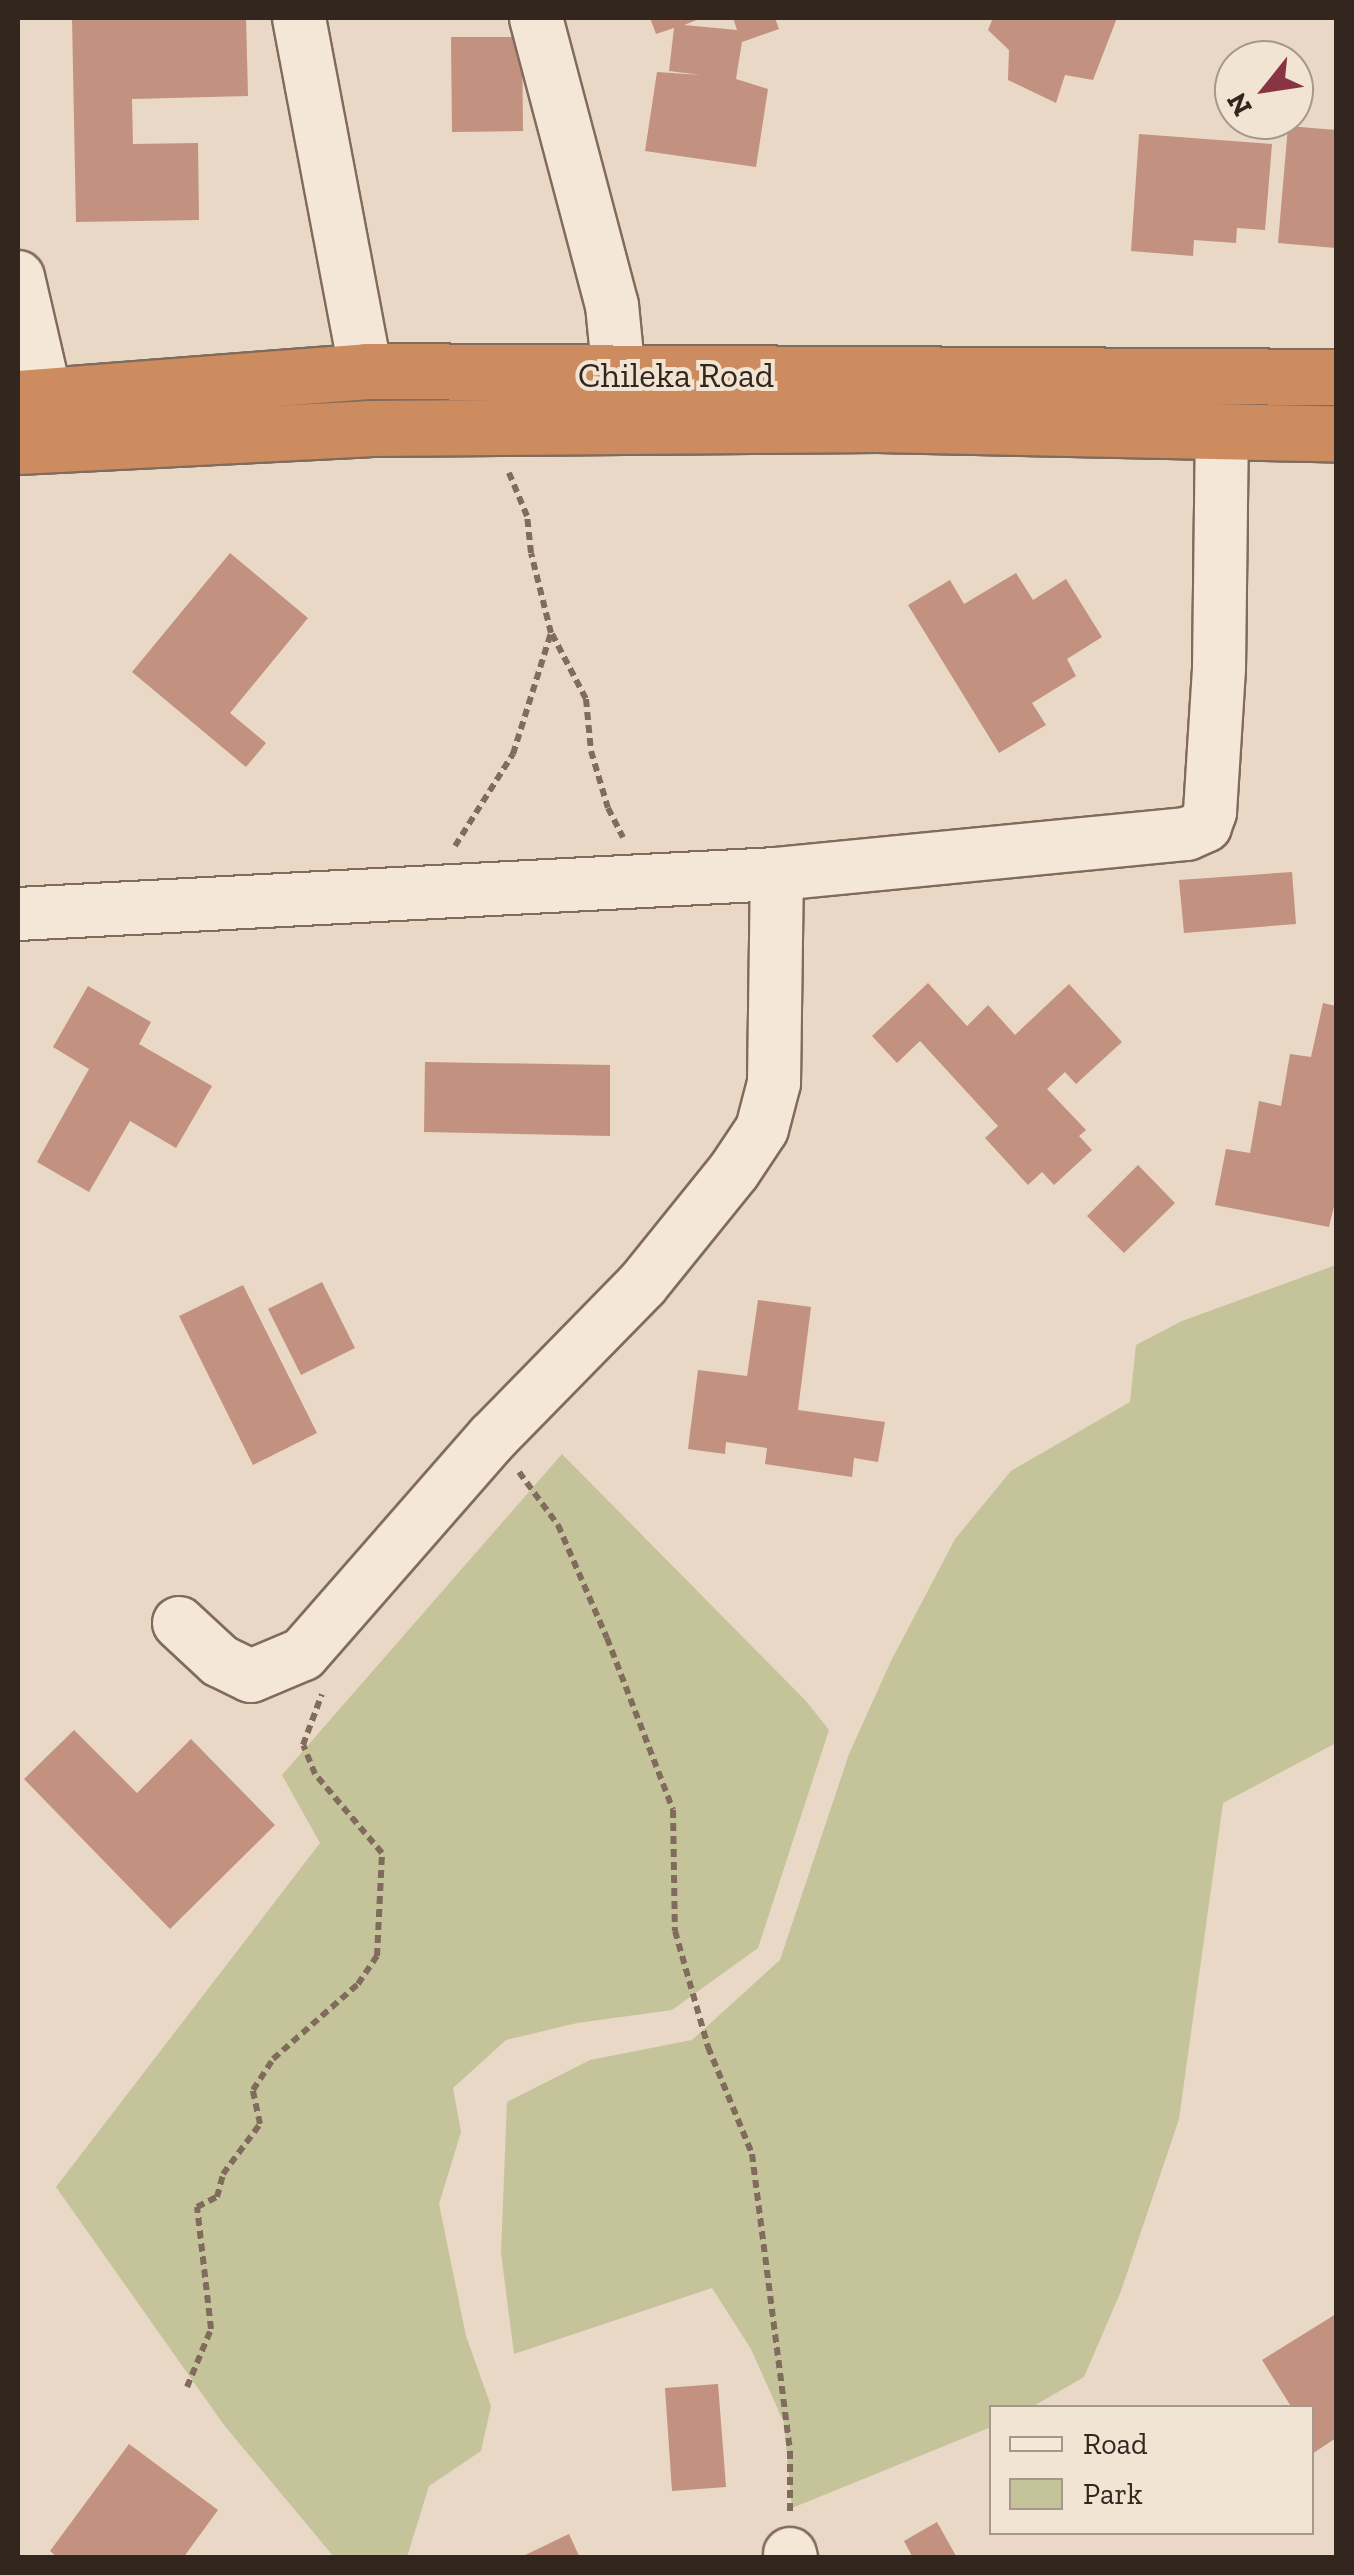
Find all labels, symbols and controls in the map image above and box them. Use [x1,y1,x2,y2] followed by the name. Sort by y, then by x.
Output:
[1214,40,1314,140] north arrow
[1220,87,1259,122] text: N
[578,354,774,396] street label: Chileka Road
[989,2405,1314,2535] legend
[1083,2426,1148,2462] text: Road
[1083,2476,1143,2512] text: Park

